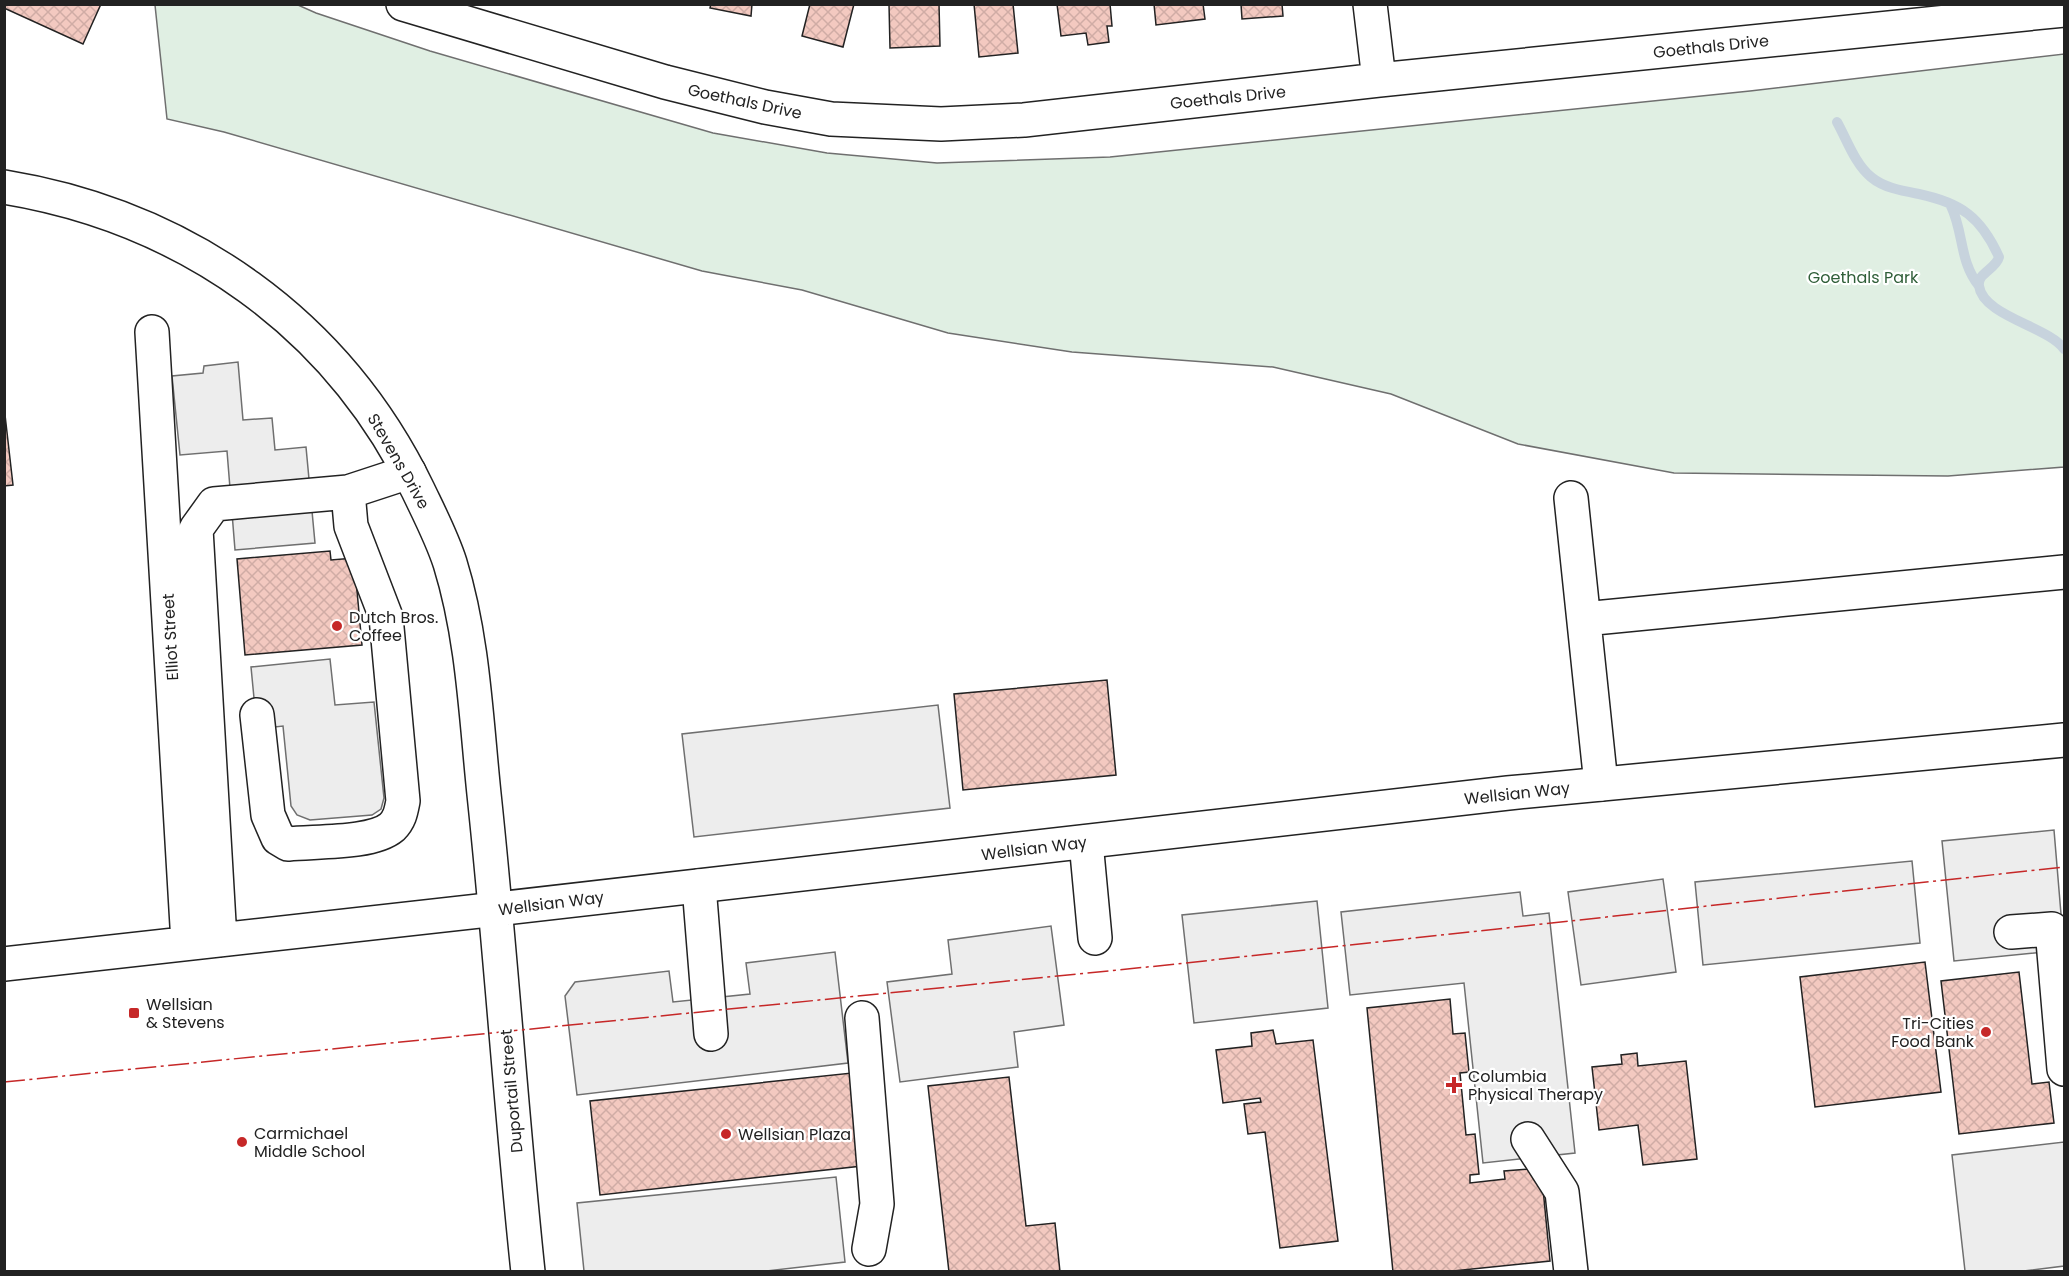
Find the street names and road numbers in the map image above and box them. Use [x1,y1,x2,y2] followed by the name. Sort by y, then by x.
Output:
[1652,29,1770,64] street label: Goethals Drive
[686,78,804,125] street label: Goethals Drive
[1169,80,1287,115] street label: Goethals Drive
[362,409,435,513] street label: Stevens Drive
[157,593,184,681] street label: Elliot Street
[1463,776,1571,810] street label: Wellsian Way
[980,831,1088,866] street label: Wellsian Way
[497,886,605,921] street label: Wellsian Way
[495,1028,528,1154] street label: Duportail Street

